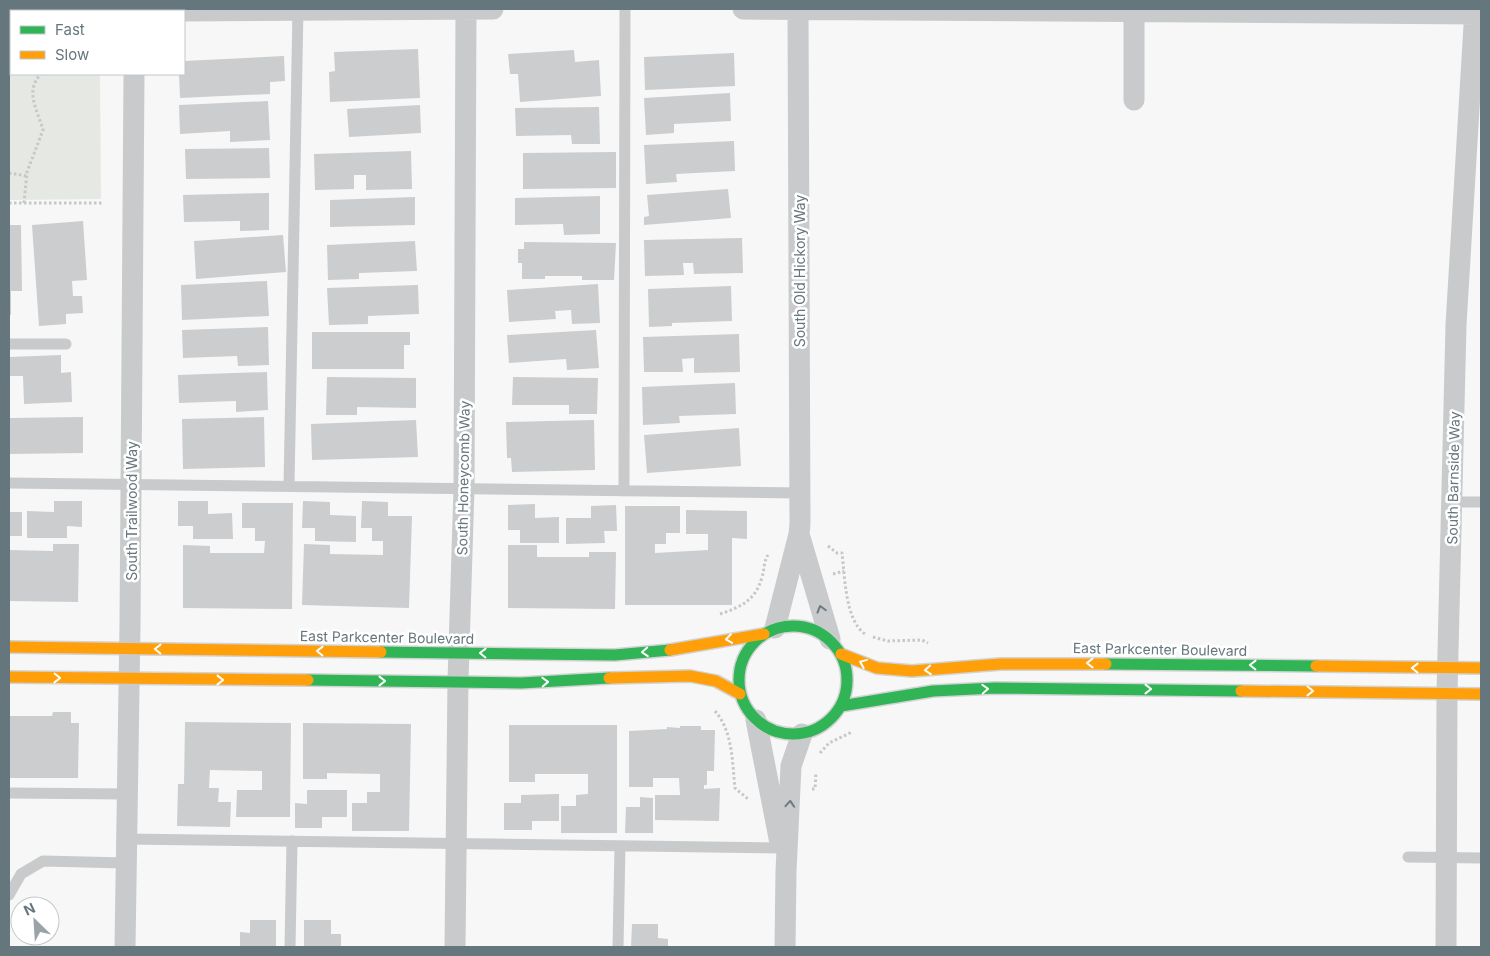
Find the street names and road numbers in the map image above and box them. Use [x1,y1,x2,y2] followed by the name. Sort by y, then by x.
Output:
[791,195,808,347] street label: South Old Hickory Way
[453,400,473,556] street label: South Honeycomb Way
[1443,411,1463,545] street label: South Barnside Way
[123,441,140,581] street label: South Trailwood Way
[300,627,474,647] street label: East Parkcenter Boulevard
[1073,639,1247,659] street label: East Parkcenter Boulevard

